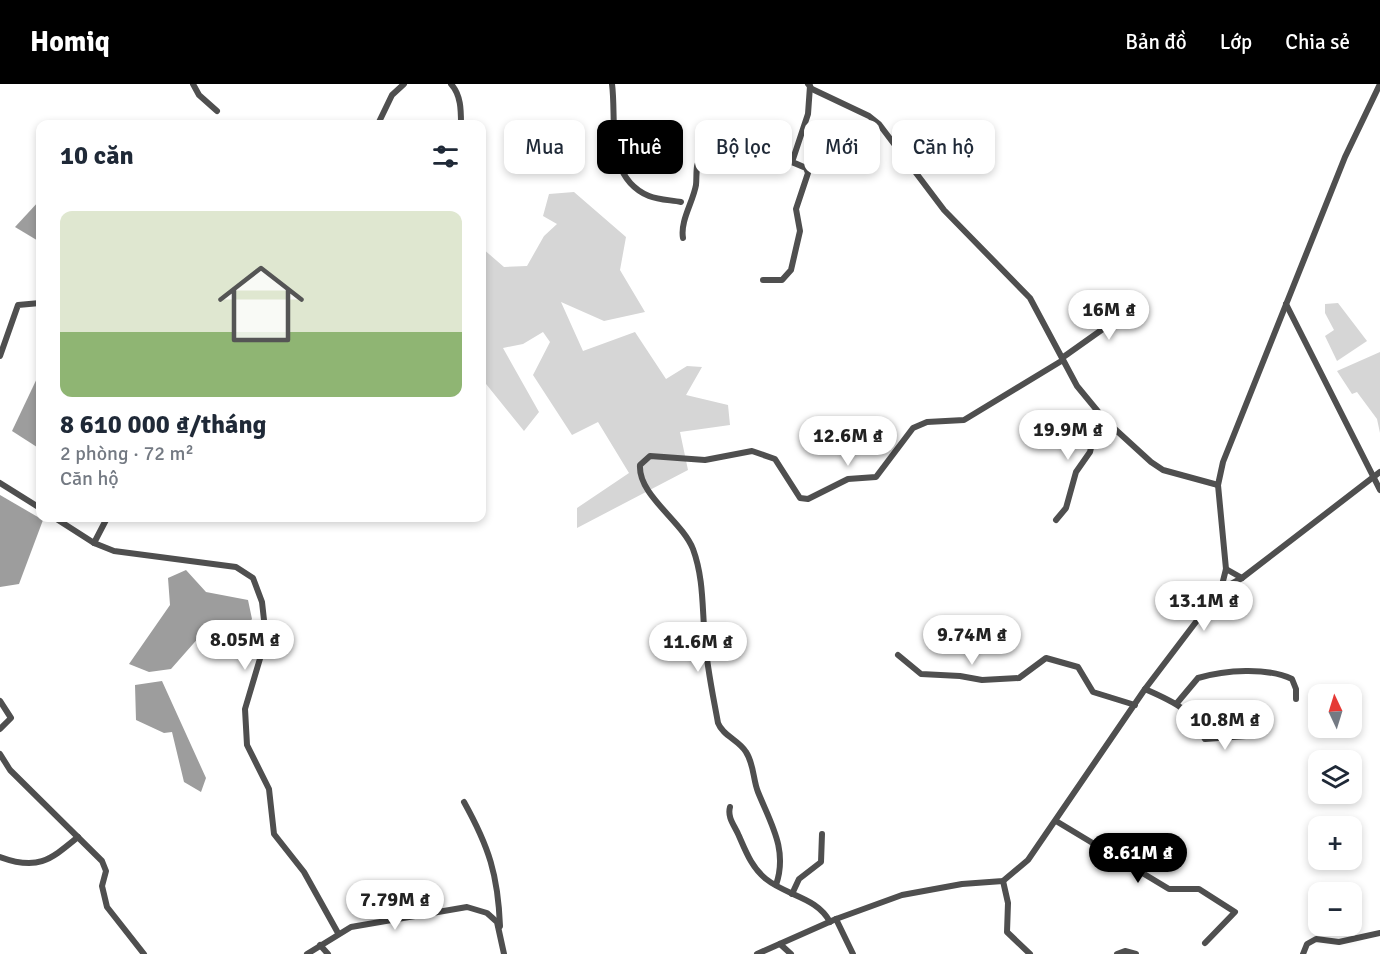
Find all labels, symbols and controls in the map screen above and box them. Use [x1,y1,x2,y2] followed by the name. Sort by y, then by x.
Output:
[30,25,110,59] text: Homiq
[1125,29,1187,55] text: Bản đồ
[1220,29,1252,55] text: Lớp
[1285,29,1350,55] text: Chia sẻ
[504,120,585,174] chip: Mua
[597,120,683,174] chip: Thuê
[695,120,792,174] chip: Bộ lọc
[804,120,880,174] chip: Mới
[892,120,995,174] chip: Căn hộ
[60,140,134,172] text: 10 căn
[429,140,462,173] icon: filters
[207,250,315,358] icon: home
[1067,290,1151,341] pin: 16M ₫
[1082,297,1136,322] text: 16M ₫
[60,409,267,441] text: 8 610 000 ₫/tháng
[1013,410,1123,461] pin: 19.9M ₫
[793,416,903,467] pin: 12.6M ₫
[1033,417,1103,442] text: 19.9M ₫
[813,423,883,448] text: 12.6M ₫
[60,441,194,466] text: 2 phòng · 72 m²
[60,466,119,491] text: Căn hộ
[1149,581,1259,632] pin: 13.1M ₫
[1169,588,1239,613] text: 13.1M ₫
[917,615,1027,666] pin: 9.74M ₫
[190,620,300,671] pin: 8.05M ₫
[643,622,753,673] pin: 11.6M ₫
[937,622,1007,647] text: 9.74M ₫
[210,627,280,652] text: 8.05M ₫
[663,629,733,654] text: 11.6M ₫
[1308,684,1362,738] north arrow
[1308,684,1362,936] map controls
[1170,700,1280,751] pin: 10.8M ₫
[1190,707,1260,732] text: 10.8M ₫
[1308,750,1362,804] button: layers
[1308,816,1362,870] button: +
[1083,833,1193,884] pin: 8.61M ₫
[1103,840,1173,865] text: 8.61M ₫
[340,880,450,931] pin: 7.79M ₫
[1308,882,1362,936] button: −
[360,887,430,912] text: 7.79M ₫

